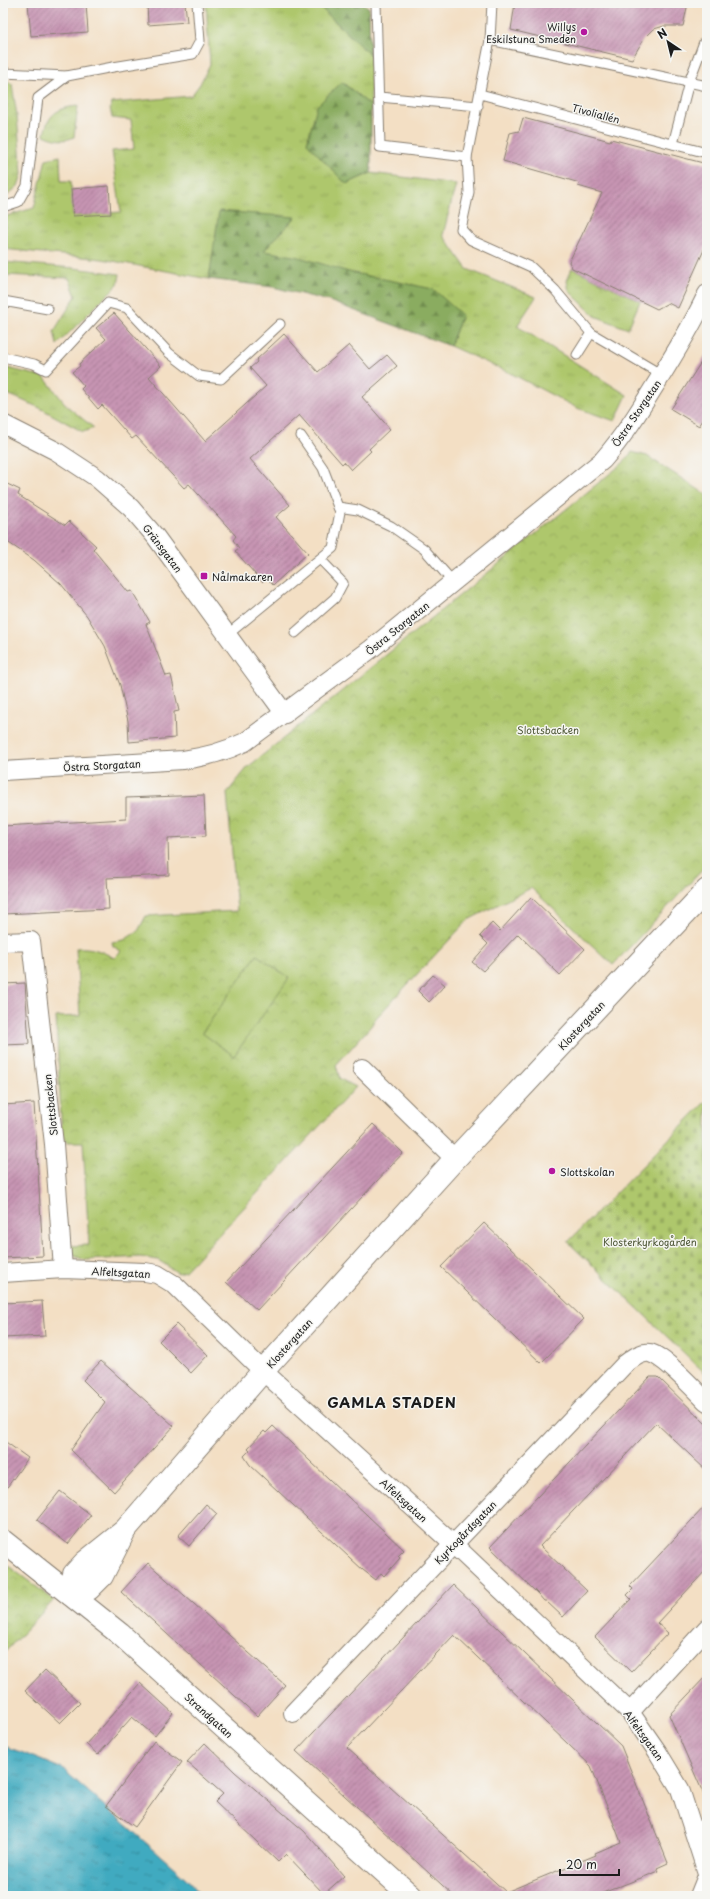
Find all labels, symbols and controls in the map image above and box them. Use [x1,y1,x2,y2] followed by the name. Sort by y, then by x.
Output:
[486,19,576,46] place label: Willys Eskilstuna Smeden
[648,22,688,62] north arrow
[654,24,671,43] text: N
[579,27,589,37] marker: Willys Eskilstuna Smeden
[570,99,622,127] street label: Tivoliallén
[608,377,664,449] street label: Östra Storgatan
[140,521,186,575] street label: Gränsgatan
[212,569,273,584] place label: Nålmakaren
[199,571,209,581] marker: Nålmakaren
[362,598,432,658] street label: Östra Storgatan
[517,722,579,737] park label: Slottsbacken
[63,755,141,775] street label: Östra Storgatan
[554,997,608,1053] street label: Klostergatan
[39,1073,61,1137] street label: Slottsbacken
[560,1164,614,1179] place label: Slottskolan
[547,1166,557,1176] marker: Slottskolan
[603,1234,697,1250] park label: Klosterkyrkogården
[91,1263,151,1281] street label: Alfeltsgatan
[263,1315,315,1371] street label: Klostergatan
[327,1392,457,1413] district label: GAMLA STADEN
[377,1475,431,1525] street label: Alfeltsgatan
[431,1497,500,1568] street label: Kyrkogårdsgatan
[181,1689,237,1741] street label: Strandgatan
[621,1707,667,1763] street label: Alfeltsgatan
[560,1851,619,1877] scale bar
[566,1855,597,1873] text: 20 m

